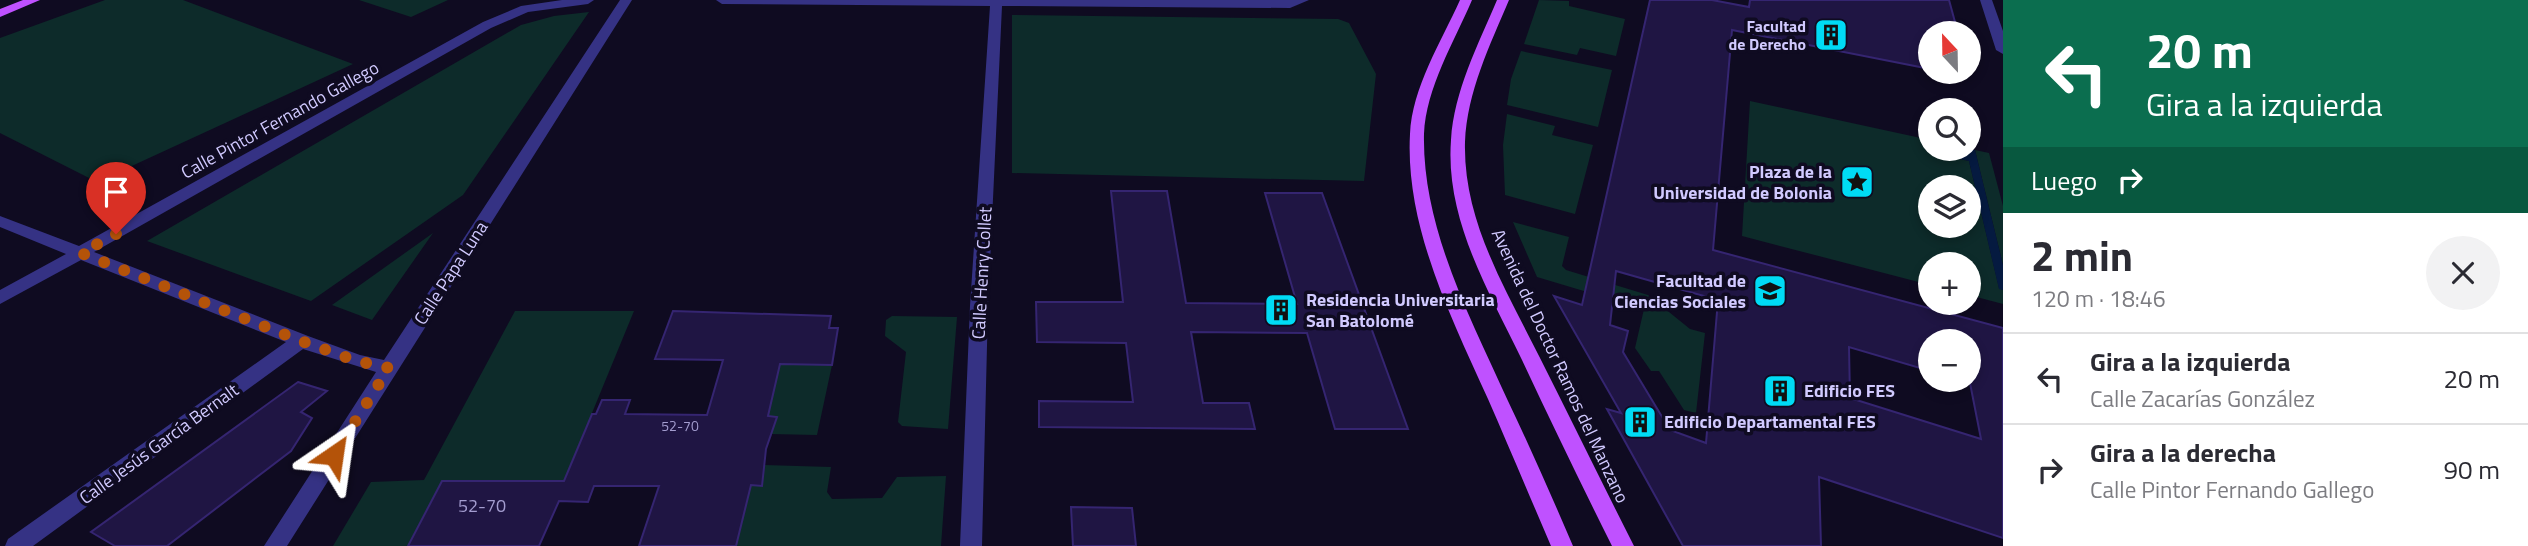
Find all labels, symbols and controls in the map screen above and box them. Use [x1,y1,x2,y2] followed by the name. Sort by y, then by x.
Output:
[2146,12,2253,87] text: 20 m
[1729,14,1806,56] place label: Facultad de Derecho
[1812,16,1850,54] building icon: Facultad de Derecho
[1918,21,1981,84] north arrow
[1918,21,1981,392] map controls
[2031,28,2122,119] icon: left
[176,54,384,185] street label: Calle Pintor Fernando Gallego
[2146,80,2382,128] text: Gira a la izquierda
[1918,98,1981,161] button: search
[1653,158,1832,206] place label: Plaza de la Universidad de Bolonia
[2031,161,2097,200] text: Luego
[2111,161,2149,199] icon: right
[86,162,146,234] pin
[1838,163,1876,201] place icon: Plaza de la Universidad de Bolonia
[97,173,135,211] icon: arrive
[1918,175,1981,238] button: layers
[965,205,998,340] street label: Calle Henry Collet
[407,215,494,330] street label: Calle Papa Luna
[2031,223,2133,287] text: 2 min
[1485,224,1636,507] street label: Avenida del Doctor Ramos del Manzano
[2426,236,2500,310] button: close
[1918,252,1981,315] button: +
[1614,267,1746,315] place label: Facultad de Ciencias Sociales
[1751,272,1789,310] school or university icon: Facultad de Ciencias Sociales
[2031,281,2166,316] text: 120 m · 18:46
[1306,286,1495,334] place label: Residencia Universitaria San Batolomé
[1262,291,1300,329] building icon: Residencia Universitaria San Batolomé
[1918,329,1981,392] button: −
[2090,342,2291,381] text: Gira a la izquierda
[2443,359,2500,398] text: 20 m
[2031,360,2069,398] icon: left
[1761,372,1799,410] building icon: Edificio FES
[73,376,245,511] street label: Calle Jesús García Bernalt
[1804,377,1895,404] place label: Edificio FES
[2090,381,2315,416] text: Calle Zacarías González
[1621,403,1659,441] building icon: Edificio Departamental FES
[1664,408,1876,435] place label: Edificio Departamental FES
[661,415,699,436] house number: 52-70
[297,418,371,492] position arrow
[2090,433,2276,472] text: Gira a la derecha
[2443,450,2500,489] text: 90 m
[2031,451,2069,489] icon: right
[2090,472,2374,507] text: Calle Pintor Fernando Gallego
[458,492,506,519] house number: 52-70

